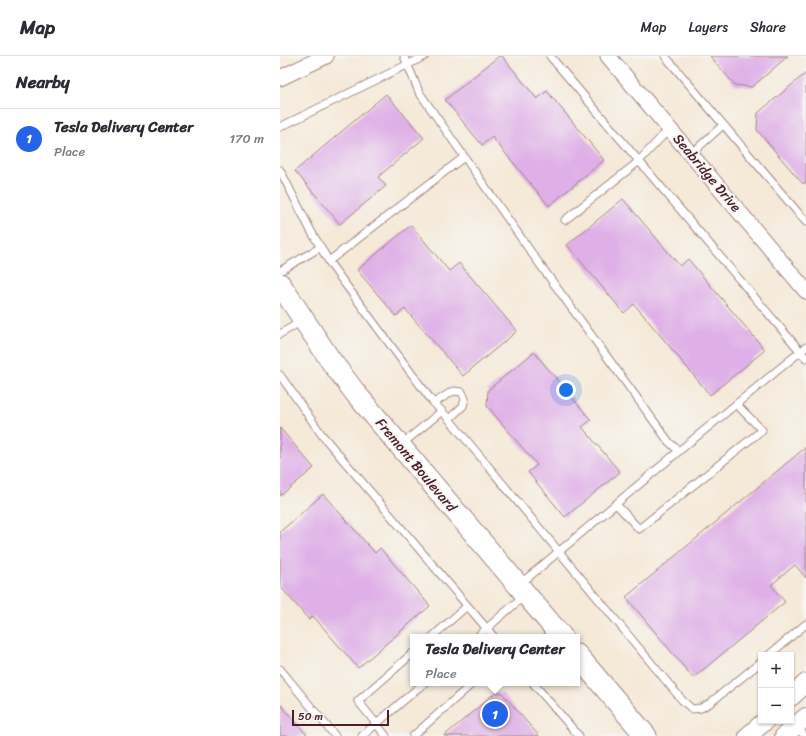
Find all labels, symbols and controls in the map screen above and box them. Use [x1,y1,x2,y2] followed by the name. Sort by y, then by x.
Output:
[20,11,55,44] text: Map
[641,15,666,40] text: Map
[688,15,728,40] text: Layers
[750,15,786,40] text: Share
[16,67,70,97] text: Nearby
[54,114,193,140] text: Tesla Delivery Center
[26,127,32,150] text: 1
[229,127,264,150] text: 170 m
[666,128,748,218] street label: Seabridge Drive
[54,140,85,163] text: Place
[556,380,576,400] your location
[369,412,464,519] street label: Fremont Boulevard
[410,634,580,686] popup
[425,636,565,662] text: Tesla Delivery Center
[758,652,794,724] map controls
[758,652,794,688] button: +
[425,662,457,685] text: Place
[758,688,794,724] button: −
[482,699,508,729] pin: 1
[298,707,323,726] text: 50 m
[292,708,389,727] scale bar

